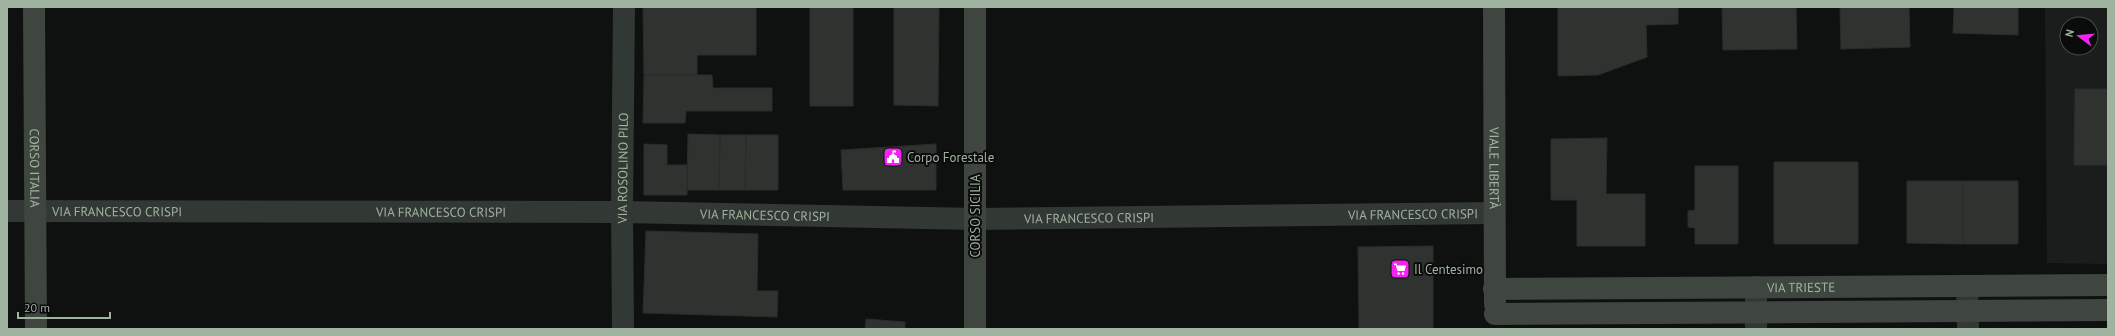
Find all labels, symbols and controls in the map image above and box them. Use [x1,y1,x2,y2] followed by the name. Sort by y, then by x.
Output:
[2059,16,2099,56] north arrow
[2062,28,2077,39] text: N
[614,112,632,225] street label: VIA ROSOLINO PILO
[1485,126,1503,209] street label: VIALE LIBERTÀ
[26,128,43,208] street label: CORSO ITALIA
[882,146,904,168] public building icon: Corpo Forestale
[907,149,994,166] place label: Corpo Forestale
[967,174,984,257] street label: CORSO SICILIA
[51,203,182,220] street label: VIA FRANCESCO CRISPI
[375,204,506,221] street label: VIA FRANCESCO CRISPI
[1347,205,1478,224] street label: VIA FRANCESCO CRISPI
[699,206,830,225] street label: VIA FRANCESCO CRISPI
[1023,209,1154,227] street label: VIA FRANCESCO CRISPI
[1389,258,1411,280] supermarket icon: Il Centesimo
[1414,261,1483,278] place label: Il Centesimo
[1766,279,1835,296] street label: VIA TRIESTE
[18,294,110,320] scale bar
[24,300,50,315] text: 20 m

